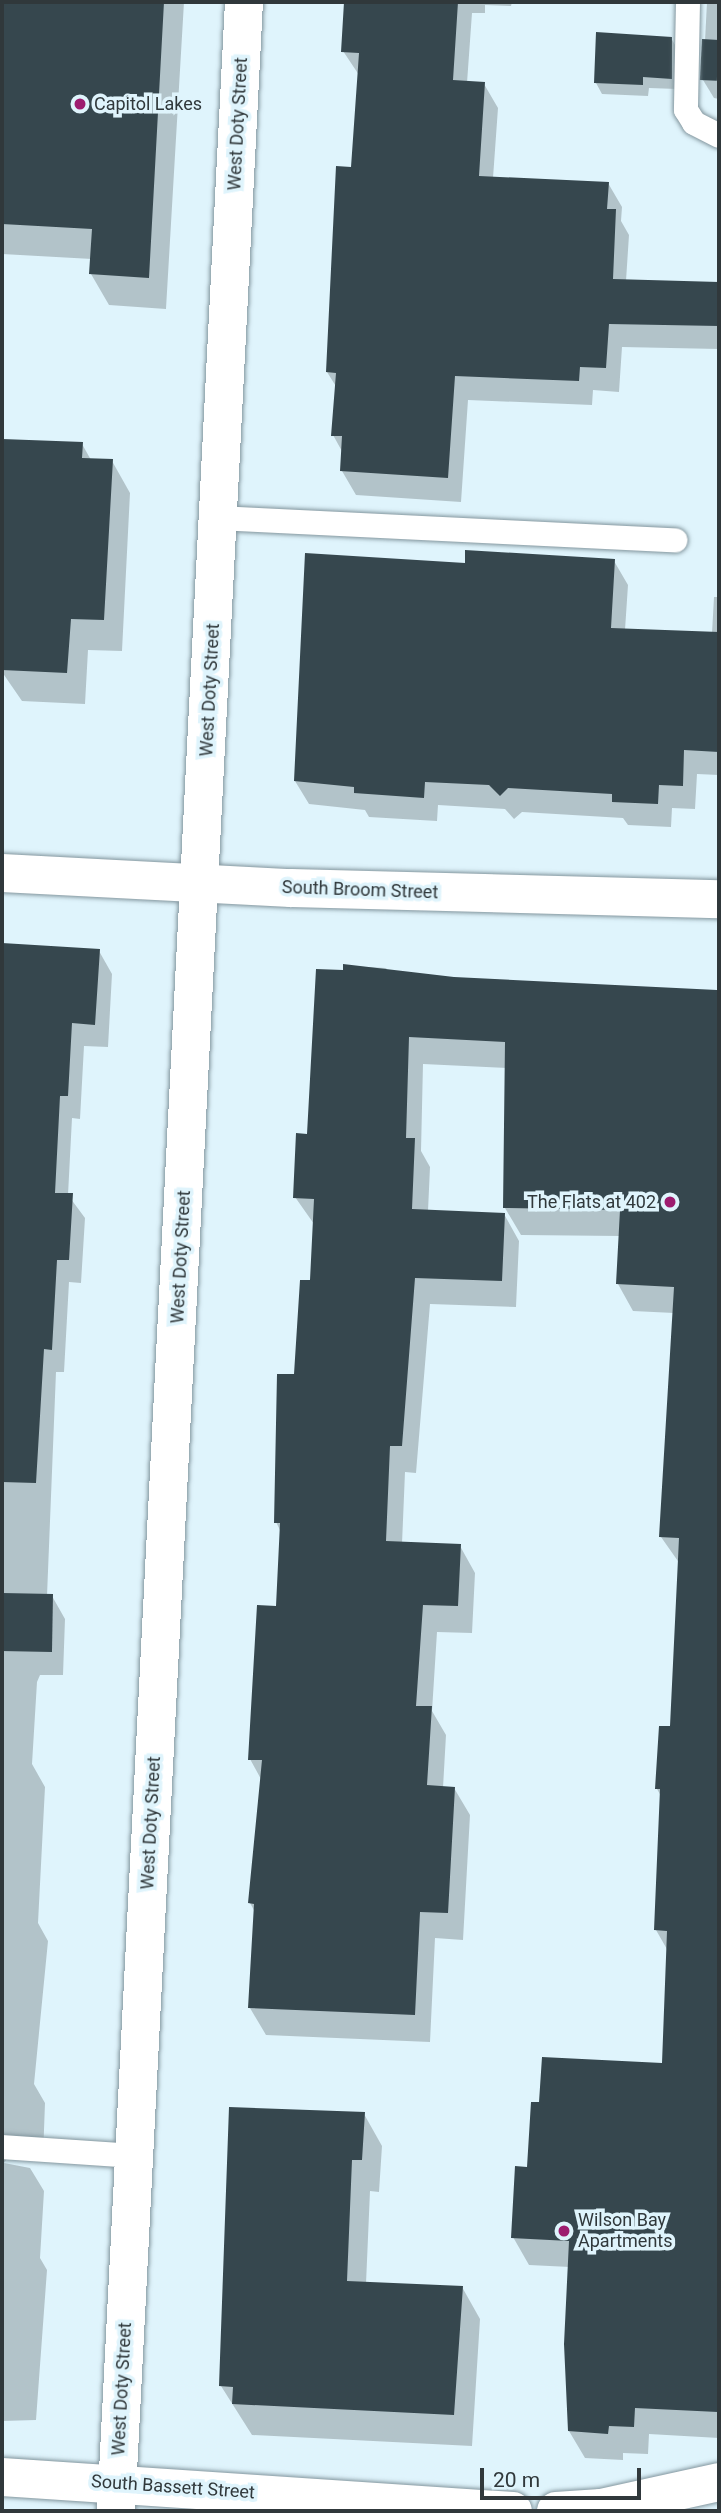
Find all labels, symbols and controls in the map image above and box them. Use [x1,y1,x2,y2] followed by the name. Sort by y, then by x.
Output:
[224,57,252,191] street label: West Doty Street
[94,93,202,115] place label: Capitol Lakes
[72,96,88,112] marker: Capitol Lakes
[196,623,224,757] street label: West Doty Street
[281,876,439,904] street label: South Broom Street
[167,1190,195,1324] street label: West Doty Street
[527,1191,656,1213] place label: The Flats at 402
[662,1194,678,1210] marker: The Flats at 402
[137,1756,165,1890] street label: West Doty Street
[578,2210,673,2252] place label: Wilson Bay Apartments
[556,2223,572,2239] marker: Wilson Bay Apartments
[108,2322,136,2456] street label: West Doty Street
[483,2454,644,2498] scale bar
[493,2468,540,2492] text: 20 m
[90,2471,256,2503] street label: South Bassett Street

